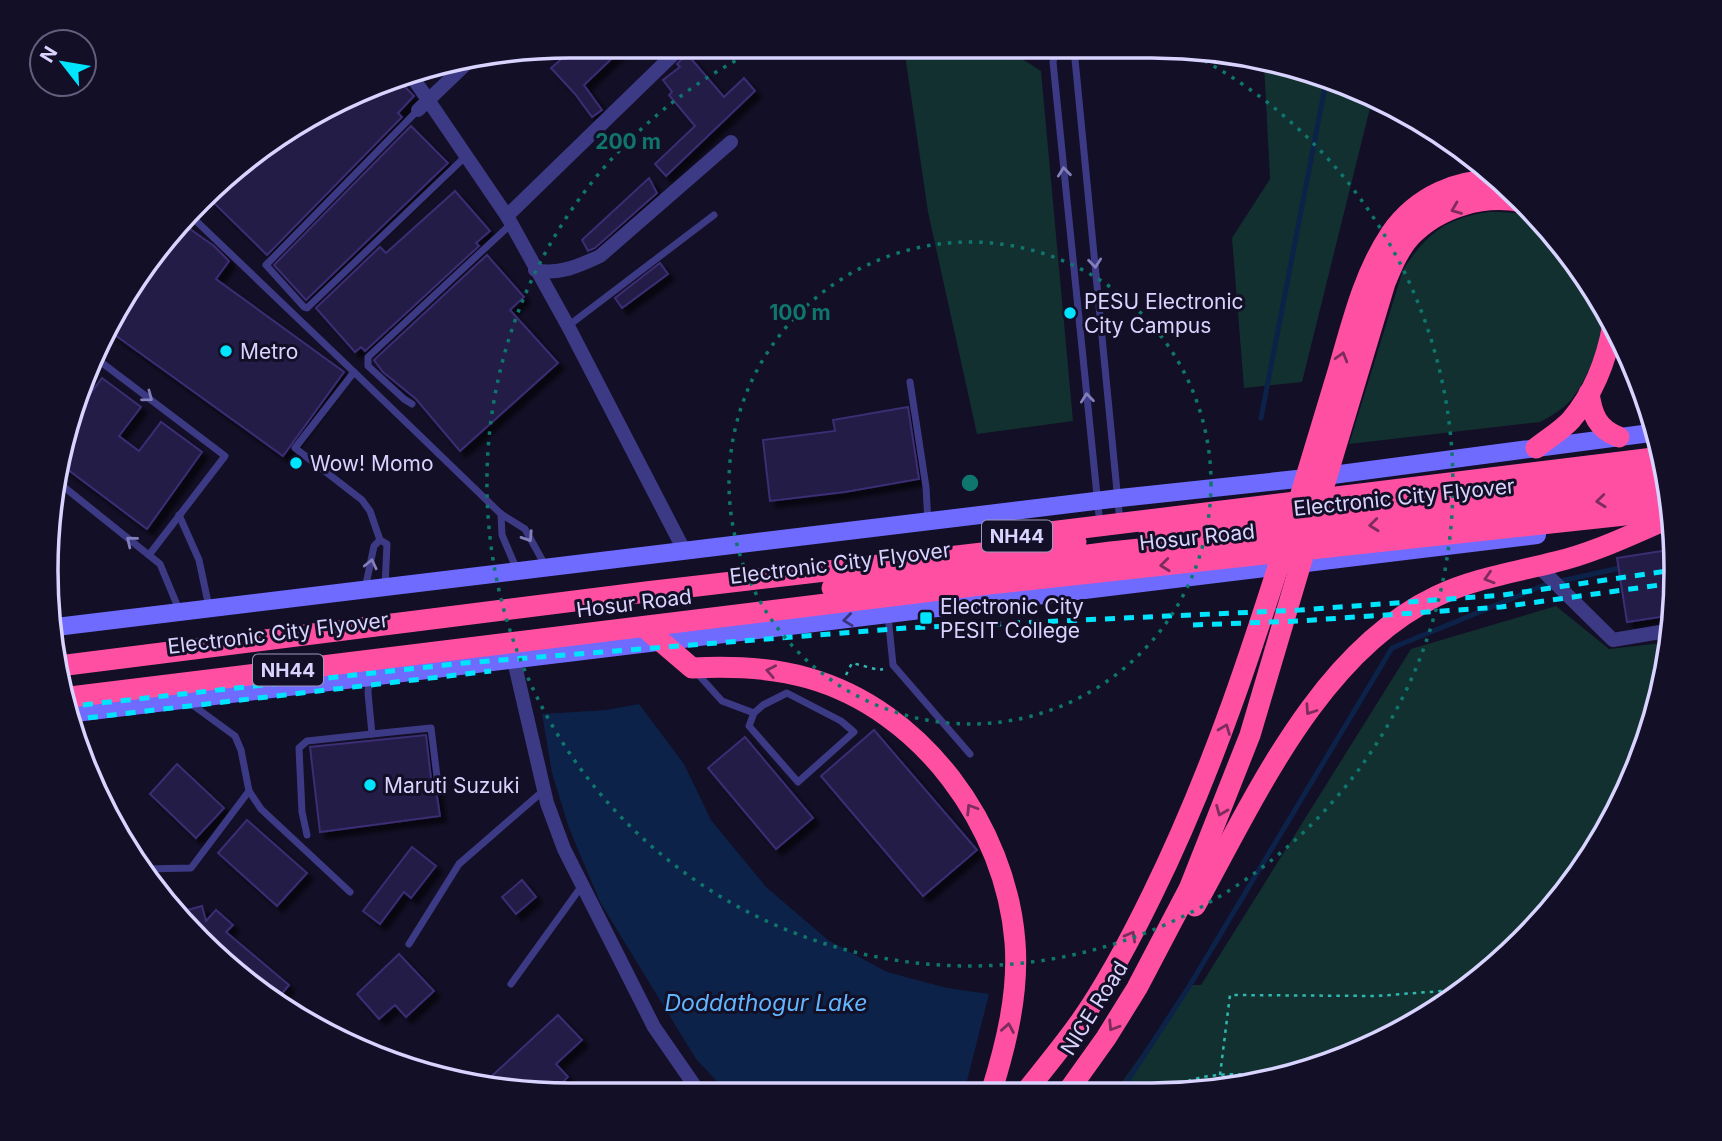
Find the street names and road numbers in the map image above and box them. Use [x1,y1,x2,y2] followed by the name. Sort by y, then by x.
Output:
[1292,473,1516,521] street label: Electronic City Flyover
[1138,518,1256,556] street label: Hosur Road
[982,520,1052,552] road number: NH44
[728,537,952,589] street label: Electronic City Flyover
[575,584,693,622] street label: Hosur Road
[166,607,390,659] street label: Electronic City Flyover
[253,654,323,685] road number: NH44
[1055,956,1133,1060] street label: NICE Road

